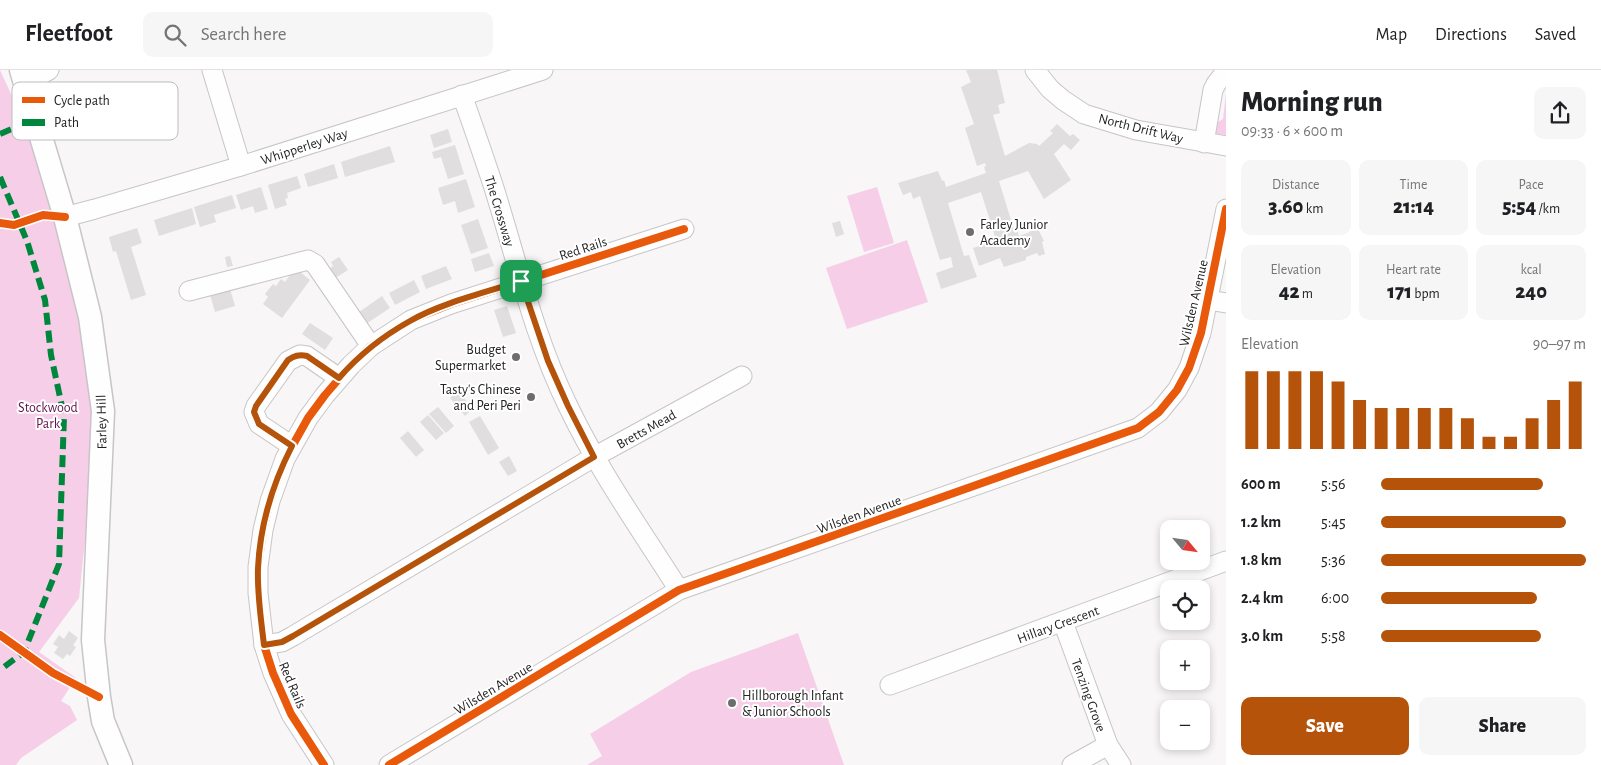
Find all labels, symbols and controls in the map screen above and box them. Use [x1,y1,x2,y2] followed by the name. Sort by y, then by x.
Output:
[143,12,493,57] search box
[161,21,189,49] icon: search
[25,22,113,46] text: Fleetfoot
[201,25,287,44] text: Search here
[1376,26,1407,44] text: Map
[1435,26,1507,44] text: Directions
[1535,26,1576,44] text: Saved
[12,82,178,140] legend
[1534,87,1586,139] button: share
[1241,89,1383,117] text: Morning run
[54,94,110,108] text: Cycle path
[1097,112,1185,146] street label: North Drift Way
[54,116,79,130] text: Path
[1241,123,1343,139] text: 09:33 · 6 × 600 m
[259,126,350,168] street label: Whipperley Way
[482,174,516,248] street label: The Crossway
[1272,178,1320,192] text: Distance
[1400,178,1427,192] text: Time
[1519,178,1544,192] text: Pace
[1268,196,1303,217] text: 3.60
[1393,196,1434,217] text: 21:14
[1502,196,1536,217] text: 5:54
[1303,202,1323,216] text: km
[1536,202,1560,216] text: /km
[980,218,1048,248] place label: Farley Junior Academy
[964,226,976,238] marker: Farley Junior Academy
[558,235,609,263] street label: Red Rails
[1177,258,1211,348] street label: Wilsden Avenue
[500,260,542,302] pin
[1271,263,1321,277] text: Elevation
[1386,263,1441,277] text: Heart rate
[1520,263,1542,277] text: kcal
[507,267,535,295] icon: arrive
[1279,281,1300,302] text: 42
[1387,281,1412,302] text: 171
[1515,281,1547,302] text: 240
[1300,287,1313,301] text: m
[1412,287,1440,301] text: bpm
[1241,336,1299,352] text: Elevation
[1533,336,1586,352] text: 90–97 m
[435,343,507,373] place label: Budget Supermarket
[510,351,522,363] marker: Budget Supermarket
[440,383,521,413] place label: Tasty's Chinese and Peri Peri
[525,391,537,403] marker: Tasty's Chinese and Peri Peri
[95,395,109,449] street label: Farley Hill
[18,401,78,431] park label: Stockwood Park
[614,408,679,452] street label: Bretts Mead
[1241,476,1281,492] text: 600 m
[1321,476,1346,492] text: 5:56
[815,493,903,537] street label: Wilsden Avenue
[1241,514,1281,530] text: 1.2 km
[1321,514,1346,530] text: 5:45
[1160,520,1210,570] north arrow
[1160,520,1210,750] map controls
[1241,552,1282,568] text: 1.8 km
[1321,552,1345,568] text: 5:36
[1160,580,1210,630] button: locate
[1241,590,1284,606] text: 2.4 km
[1321,590,1349,606] text: 6:00
[1016,603,1102,646] street label: Hillary Crescent
[1241,628,1283,644] text: 3.0 km
[1321,628,1346,644] text: 5:58
[1160,640,1210,690] button: +
[1068,657,1108,734] street label: Tenzing Grove
[276,660,308,711] street label: Red Rails
[452,660,535,718] street label: Wilsden Avenue
[742,689,844,719] place label: Hillborough Infant & Junior Schools
[726,697,738,709] marker: Hillborough Infant & Junior Schools
[1241,697,1409,755] button: Save
[1419,697,1586,755] button: Share
[1160,700,1210,750] button: −

